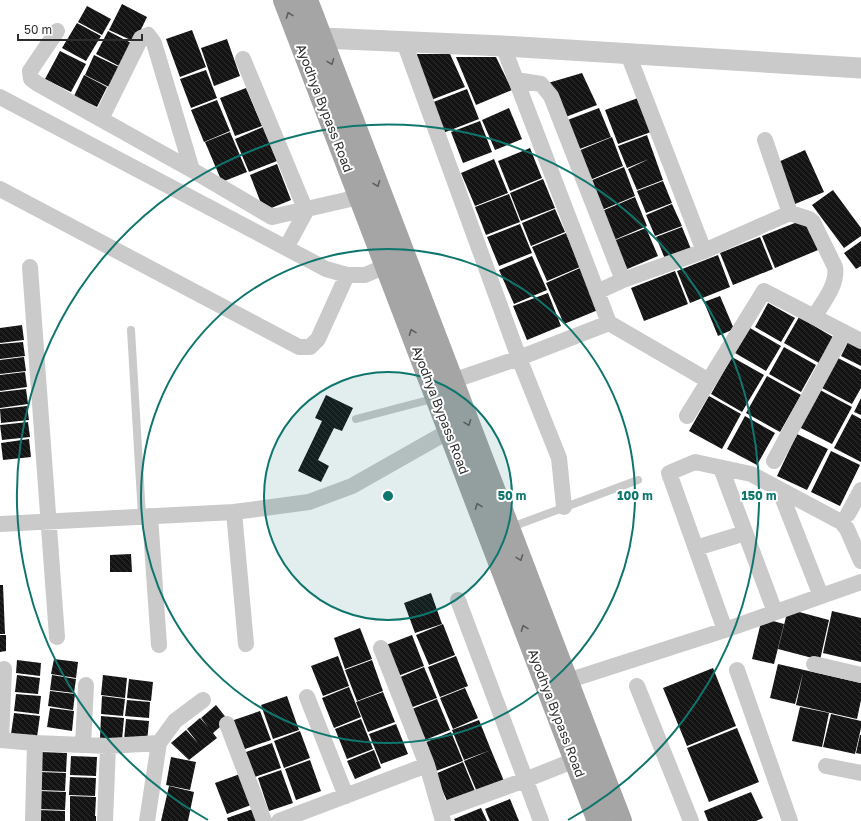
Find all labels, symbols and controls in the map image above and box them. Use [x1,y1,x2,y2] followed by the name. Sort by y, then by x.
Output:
[286,12,294,19] one-way arrow
[18,16,142,42] scale bar
[24,22,52,37] text: 50 m
[293,42,357,174] street label: Ayodhya Bypass Road
[326,59,334,66] one-way arrow
[373,180,381,187] one-way arrow
[408,329,416,336] one-way arrow
[409,344,473,476] street label: Ayodhya Bypass Road
[464,420,472,427] one-way arrow
[498,488,526,503] text: 50 m
[617,488,653,503] text: 100 m
[742,488,776,503] text: 150 m
[381,489,395,503] centre of rings
[474,503,482,510] one-way arrow
[515,554,523,561] one-way arrow
[521,624,529,631] one-way arrow
[525,647,589,779] street label: Ayodhya Bypass Road

